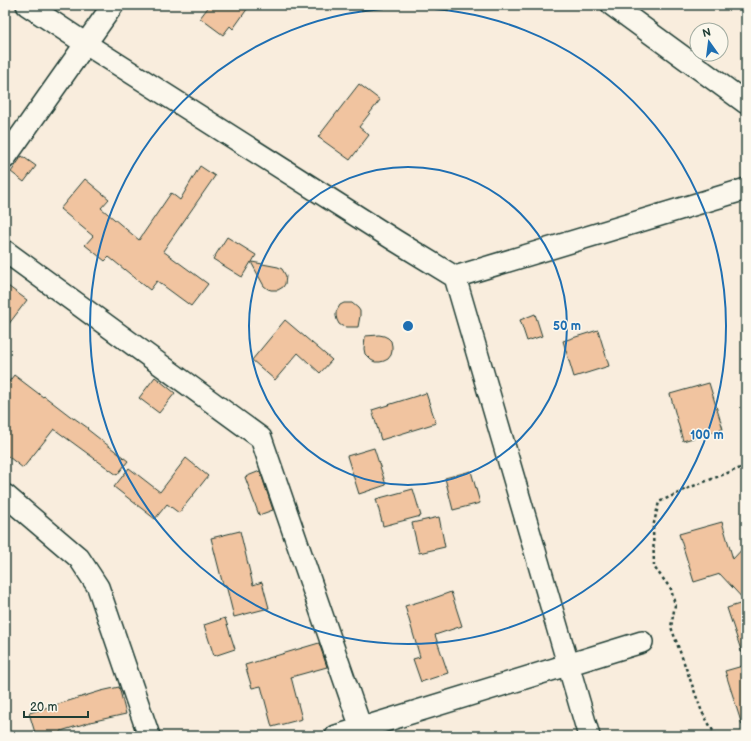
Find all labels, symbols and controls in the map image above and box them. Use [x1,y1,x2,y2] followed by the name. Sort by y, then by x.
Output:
[689,22,729,62] north arrow
[701,25,712,40] text: N
[401,319,415,333] centre of rings
[553,319,581,334] text: 50 m
[690,428,724,443] text: 100 m
[24,693,88,719] scale bar
[30,700,57,715] text: 20 m

